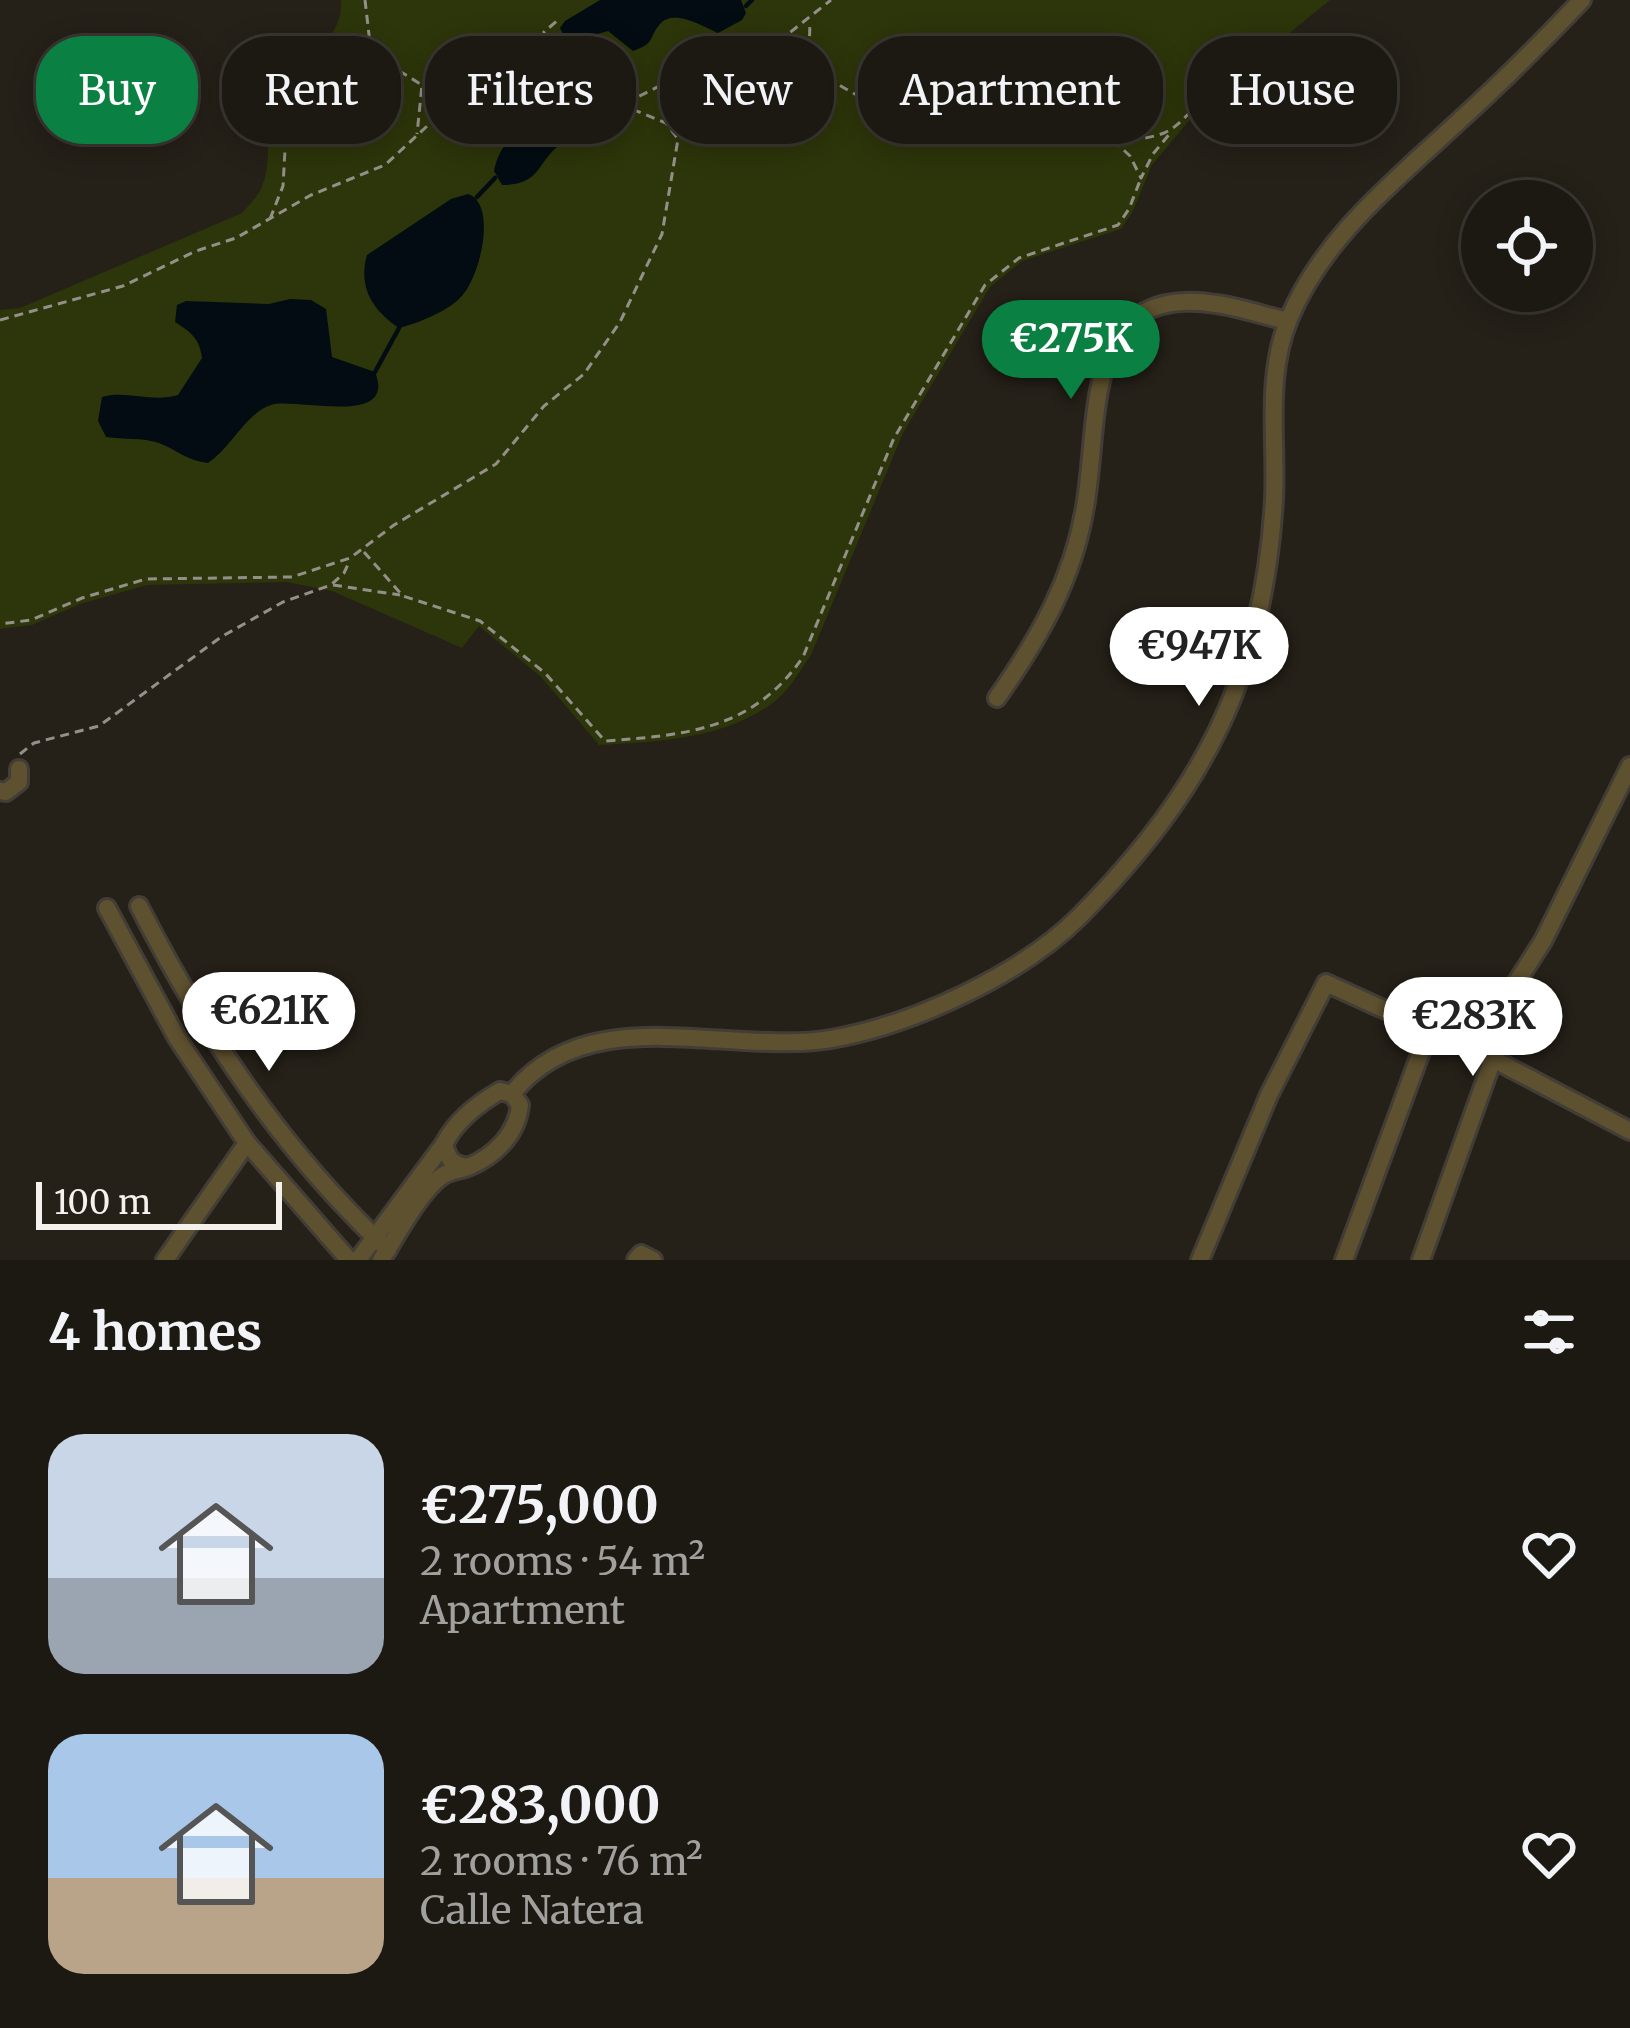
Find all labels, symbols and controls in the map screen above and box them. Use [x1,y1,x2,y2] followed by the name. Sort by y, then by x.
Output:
[36,36,198,144] chip: Buy
[222,36,401,144] chip: Rent
[425,36,636,144] chip: Filters
[660,36,834,144] chip: New
[858,36,1163,144] chip: Apartment
[1187,36,1397,144] chip: House
[1461,180,1593,312] map controls
[1461,180,1593,312] button: locate
[987,300,1155,402] pin: €275K
[1009,314,1133,363] text: €275K
[1115,607,1283,709] pin: €947K
[1137,621,1261,670] text: €947K
[185,972,353,1074] pin: €621K
[1389,977,1557,1079] pin: €283K
[209,986,329,1035] text: €621K
[1410,991,1536,1040] text: €283K
[36,1176,282,1229] scale bar
[54,1182,151,1223] text: 100 m
[1516,1299,1582,1365] icon: filters
[48,1300,262,1364] text: 4 homes
[420,1473,659,1537] text: €275,000
[144,1482,288,1626] icon: home
[1516,1521,1582,1587] icon: heart
[420,1537,705,1586] text: 2 rooms · 54 m²
[420,1586,625,1635] text: Apartment
[420,1773,661,1837] text: €283,000
[144,1782,288,1926] icon: home
[1516,1821,1582,1887] icon: heart
[420,1837,703,1886] text: 2 rooms · 76 m²
[420,1886,644,1935] text: Calle Natera

